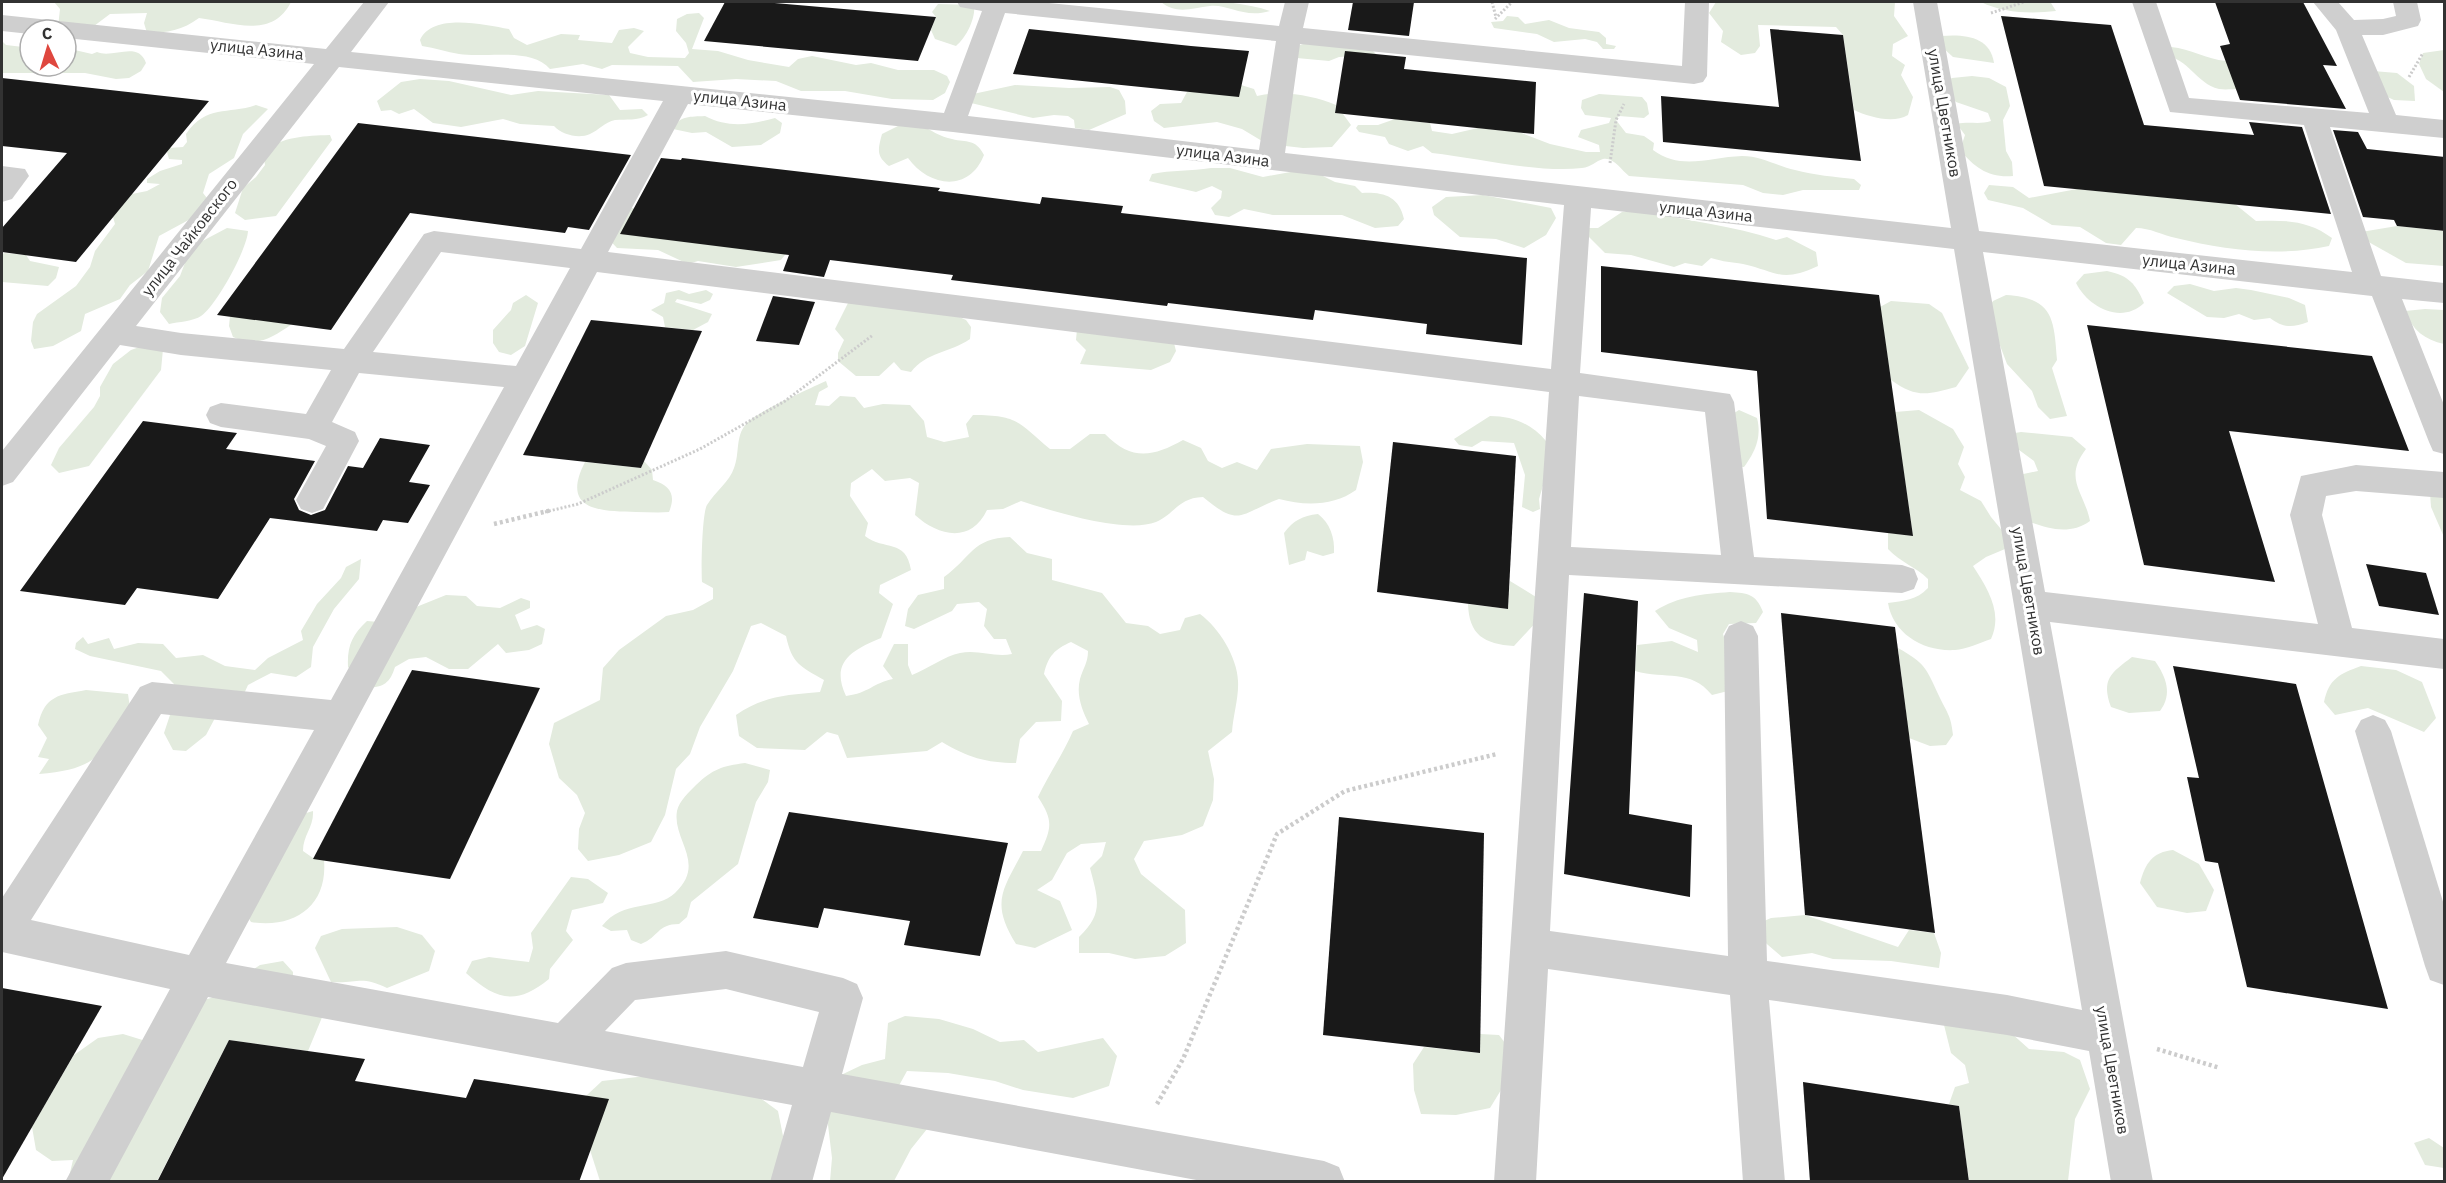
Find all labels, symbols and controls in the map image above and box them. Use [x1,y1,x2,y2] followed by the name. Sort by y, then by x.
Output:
[18,18,78,78] north arrow
[41,23,53,43] text: С
[209,34,305,64] street label: улица Азина
[1924,47,1966,179] street label: улица Цветников
[692,85,788,115] street label: улица Азина
[1175,139,1271,171] street label: улица Азина
[137,174,241,300] street label: улица Чайковского
[1658,196,1754,226] street label: улица Азина
[2141,249,2237,279] street label: улица Азина
[2008,525,2050,657] street label: улица Цветников
[2092,1004,2134,1136] street label: улица Цветников

